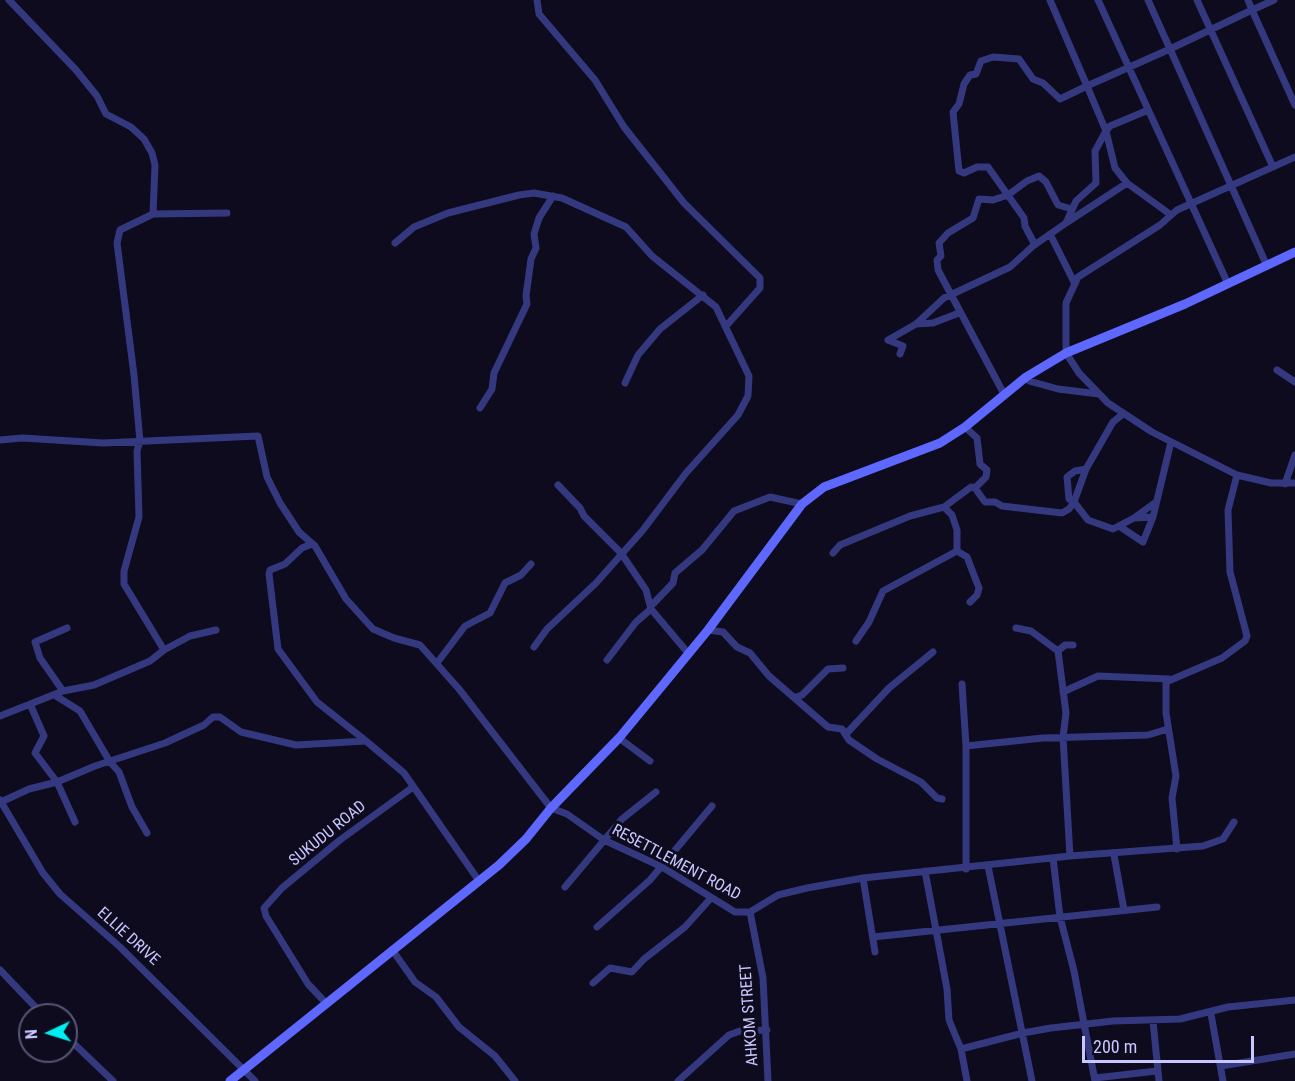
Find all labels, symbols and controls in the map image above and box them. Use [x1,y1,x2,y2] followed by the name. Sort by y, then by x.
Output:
[286,797,370,871] street label: SUKUDU ROAD
[608,821,744,905] street label: RESETTLEMENT ROAD
[93,904,163,970] street label: ELLIE DRIVE
[737,963,763,1067] street label: AHKOM STREET
[18,1003,78,1063] north arrow
[1085,1024,1258,1062] scale bar
[22,1029,41,1040] text: N
[1093,1036,1137,1057] text: 200 m

